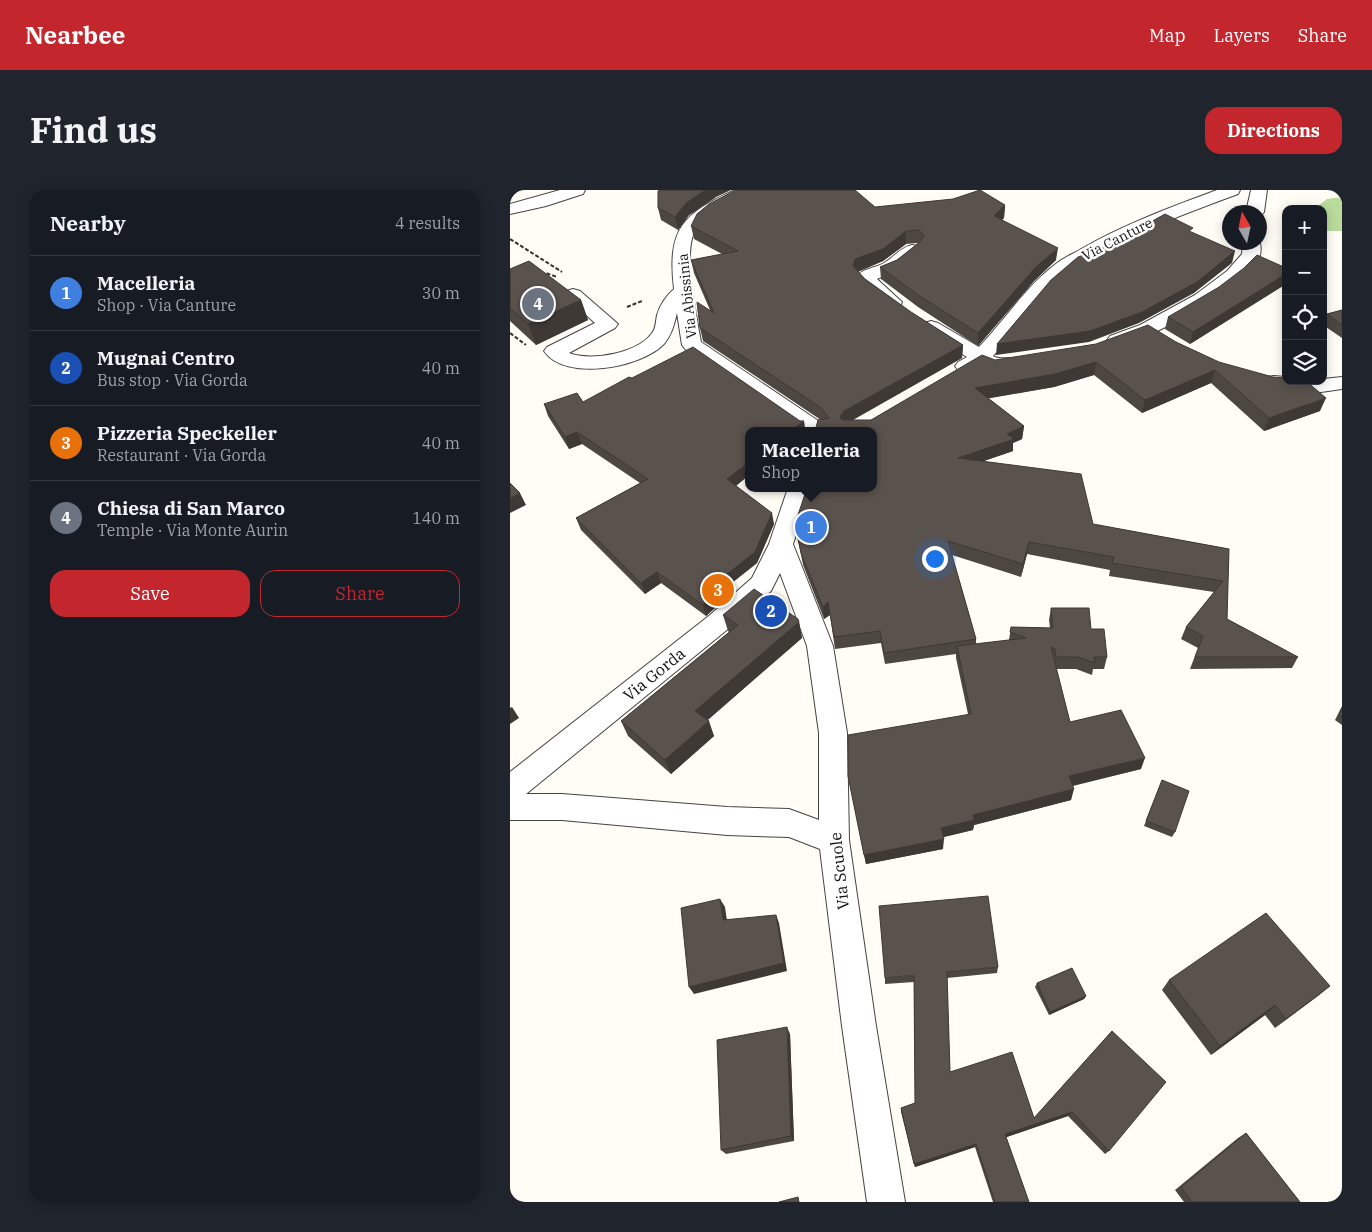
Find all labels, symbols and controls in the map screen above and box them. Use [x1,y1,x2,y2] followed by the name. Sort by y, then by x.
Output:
[25,19,125,51] text: Nearbee
[1149,24,1186,47] text: Map
[1214,24,1270,47] text: Layers
[1298,24,1347,47] text: Share
[30,107,157,153] text: Find us
[1205,107,1342,154] button: Directions
[1222,205,1267,250] north arrow
[1282,205,1327,385] map controls
[1282,205,1327,250] button: +
[50,209,126,237] text: Nearby
[395,213,460,233] text: 4 results
[1079,213,1155,265] street label: Via Canture
[1282,250,1327,295] button: −
[674,252,700,340] street label: Via Abissinia
[97,271,195,295] text: Macelleria
[61,283,71,303] text: 1
[422,283,460,303] text: 30 m
[522,285,554,323] pin: 4
[97,295,236,315] text: Shop · Via Canture
[1282,295,1327,340] button: locate
[1282,340,1327,385] button: layers
[97,346,235,370] text: Mugnai Centro
[61,358,71,378] text: 2
[422,358,460,378] text: 40 m
[97,370,248,390] text: Bus stop · Via Gorda
[97,421,277,445] text: Pizzeria Speckeller
[745,427,877,492] popup
[61,433,71,453] text: 3
[422,433,460,453] text: 40 m
[762,438,860,462] text: Macelleria
[97,445,266,465] text: Restaurant · Via Gorda
[762,462,800,482] text: Shop
[97,496,285,520] text: Chiesa di San Marco
[61,508,71,528] text: 4
[412,508,460,528] text: 140 m
[795,508,827,546] pin: 1
[97,520,288,540] text: Temple · Via Monte Aurin
[922,546,948,572] your location
[50,570,250,617] button: Save
[260,570,460,617] button: Share
[702,571,734,609] pin: 3
[755,592,787,630] pin: 2
[619,643,689,705] street label: Via Gorda
[825,831,853,911] street label: Via Scuole

